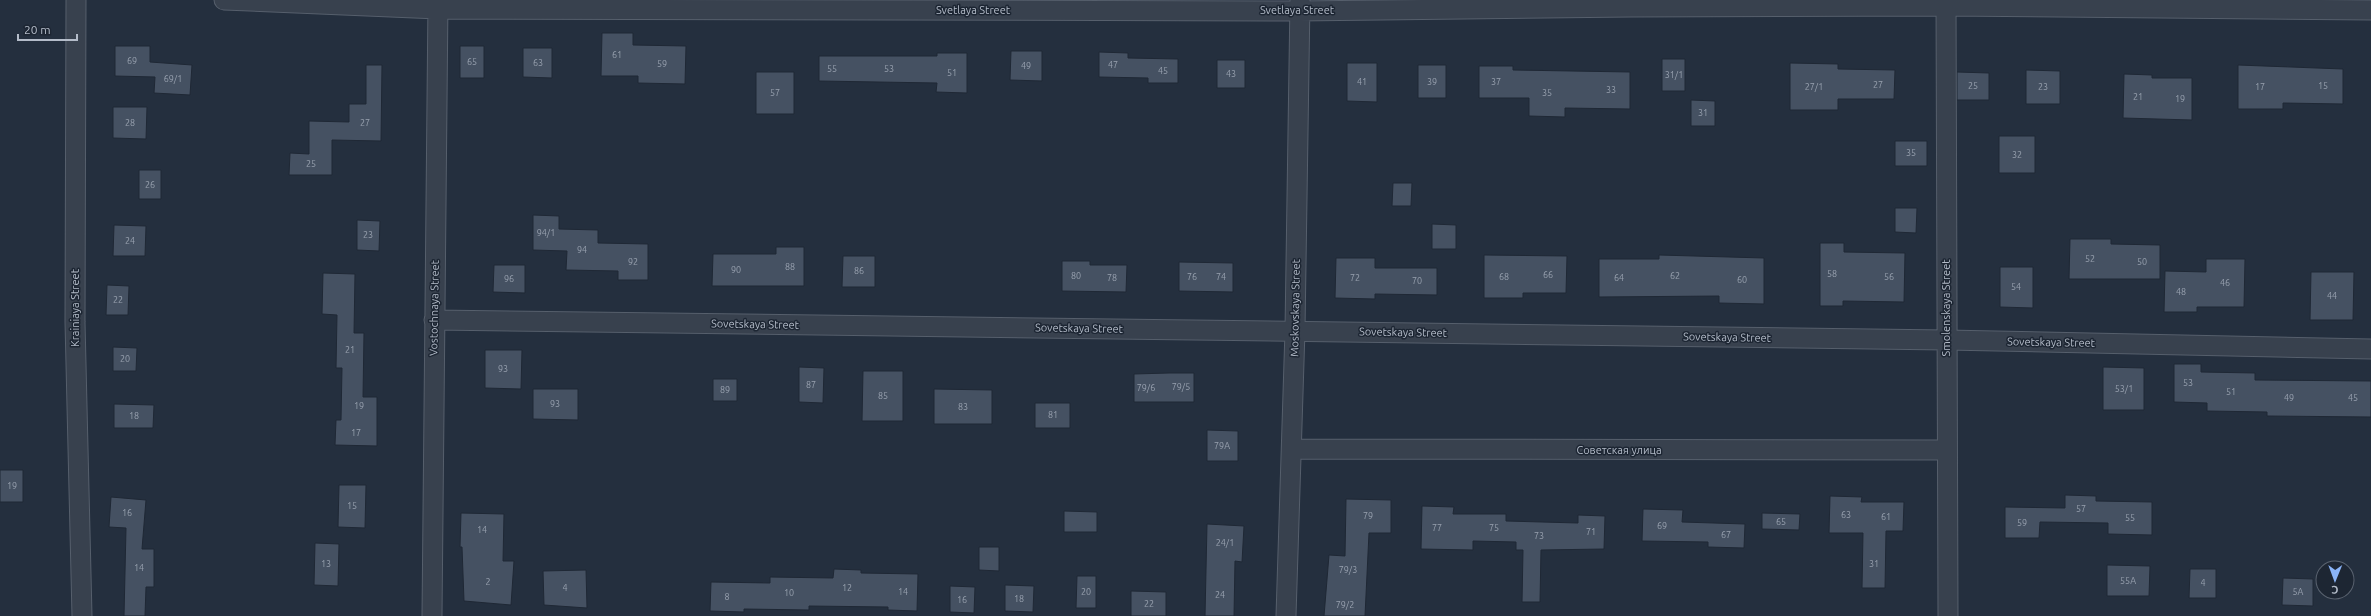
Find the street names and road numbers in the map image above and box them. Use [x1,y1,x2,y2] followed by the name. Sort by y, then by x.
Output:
[936,4,1011,16] street label: Svetlaya Street
[1260,4,1335,16] street label: Svetlaya Street
[1288,258,1302,357] street label: Moskovskaya Street
[427,259,441,356] street label: Vostochnaya Street
[1940,259,1952,357] street label: Smolenskaya Street
[69,268,81,347] street label: Krainiaya Street
[711,317,800,331] street label: Sovetskaya Street
[1035,321,1124,335] street label: Sovetskaya Street
[1359,325,1448,339] street label: Sovetskaya Street
[1683,330,1772,344] street label: Sovetskaya Street
[2007,335,2096,349] street label: Sovetskaya Street
[1576,444,1662,456] street label: Советская улица

